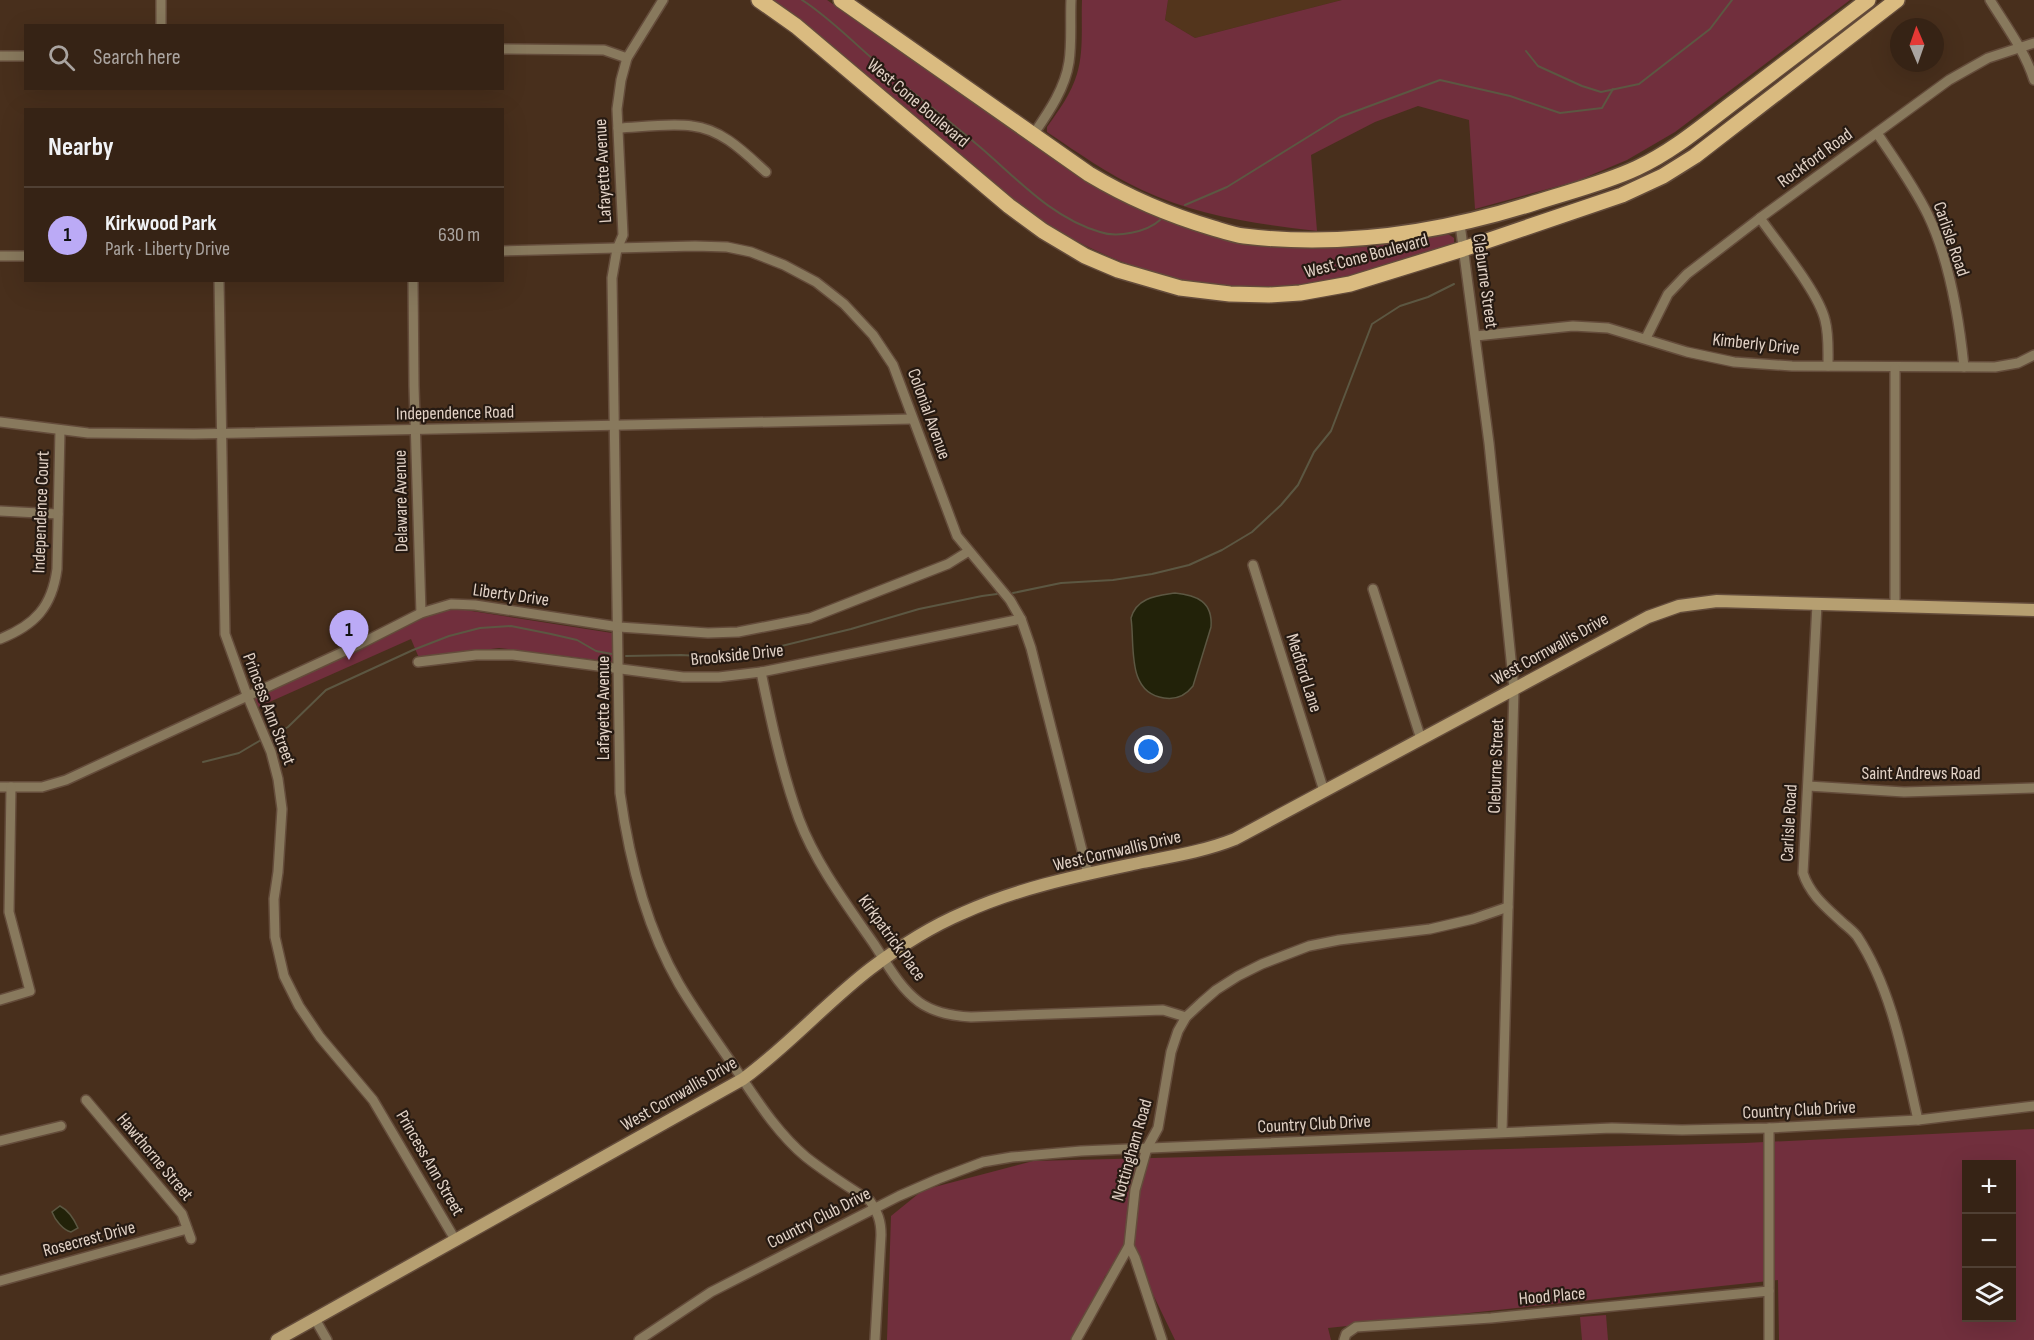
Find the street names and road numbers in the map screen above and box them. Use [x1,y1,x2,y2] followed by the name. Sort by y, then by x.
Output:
[863,54,973,152] street label: West Cone Boulevard
[590,118,616,224] street label: Lafayette Avenue
[1774,124,1856,192] street label: Rockford Road
[1928,199,1974,279] street label: Carlisle Road
[1302,229,1430,283] street label: West Cone Boulevard
[1468,232,1502,330] street label: Cleburne Street
[1711,329,1801,359] street label: Kimberly Drive
[903,366,955,462] street label: Colonial Avenue
[396,401,514,425] street label: Independence Road
[28,450,54,574] street label: Independence Court
[390,450,412,552] street label: Delaware Avenue
[471,579,551,611] street label: Liberty Drive
[1488,608,1612,690] street label: West Cornwallis Drive
[1281,631,1327,715] street label: Medford Lane
[690,640,784,670] street label: Brookside Drive
[238,650,300,768] street label: Princess Ann Street
[593,656,614,760] street label: Lafayette Avenue
[1484,718,1508,814] street label: Cleburne Street
[1862,763,1980,784] street label: Saint Andrews Road
[1776,784,1802,862] street label: Carlisle Road
[1051,826,1183,876] street label: West Cornwallis Drive
[854,891,930,985] street label: Kirkpatrick Place
[617,1052,741,1136] street label: West Cornwallis Drive
[1107,1097,1157,1203] street label: Nottingham Road
[1742,1097,1856,1123] street label: Country Club Drive
[391,1107,469,1220] street label: Princess Ann Street
[112,1109,198,1205] street label: Hawthorne Street
[1257,1111,1371,1137] street label: Country Club Drive
[764,1183,874,1253] street label: Country Club Drive
[41,1217,137,1261] street label: Rosecrest Drive
[1518,1283,1586,1309] street label: Hood Place

